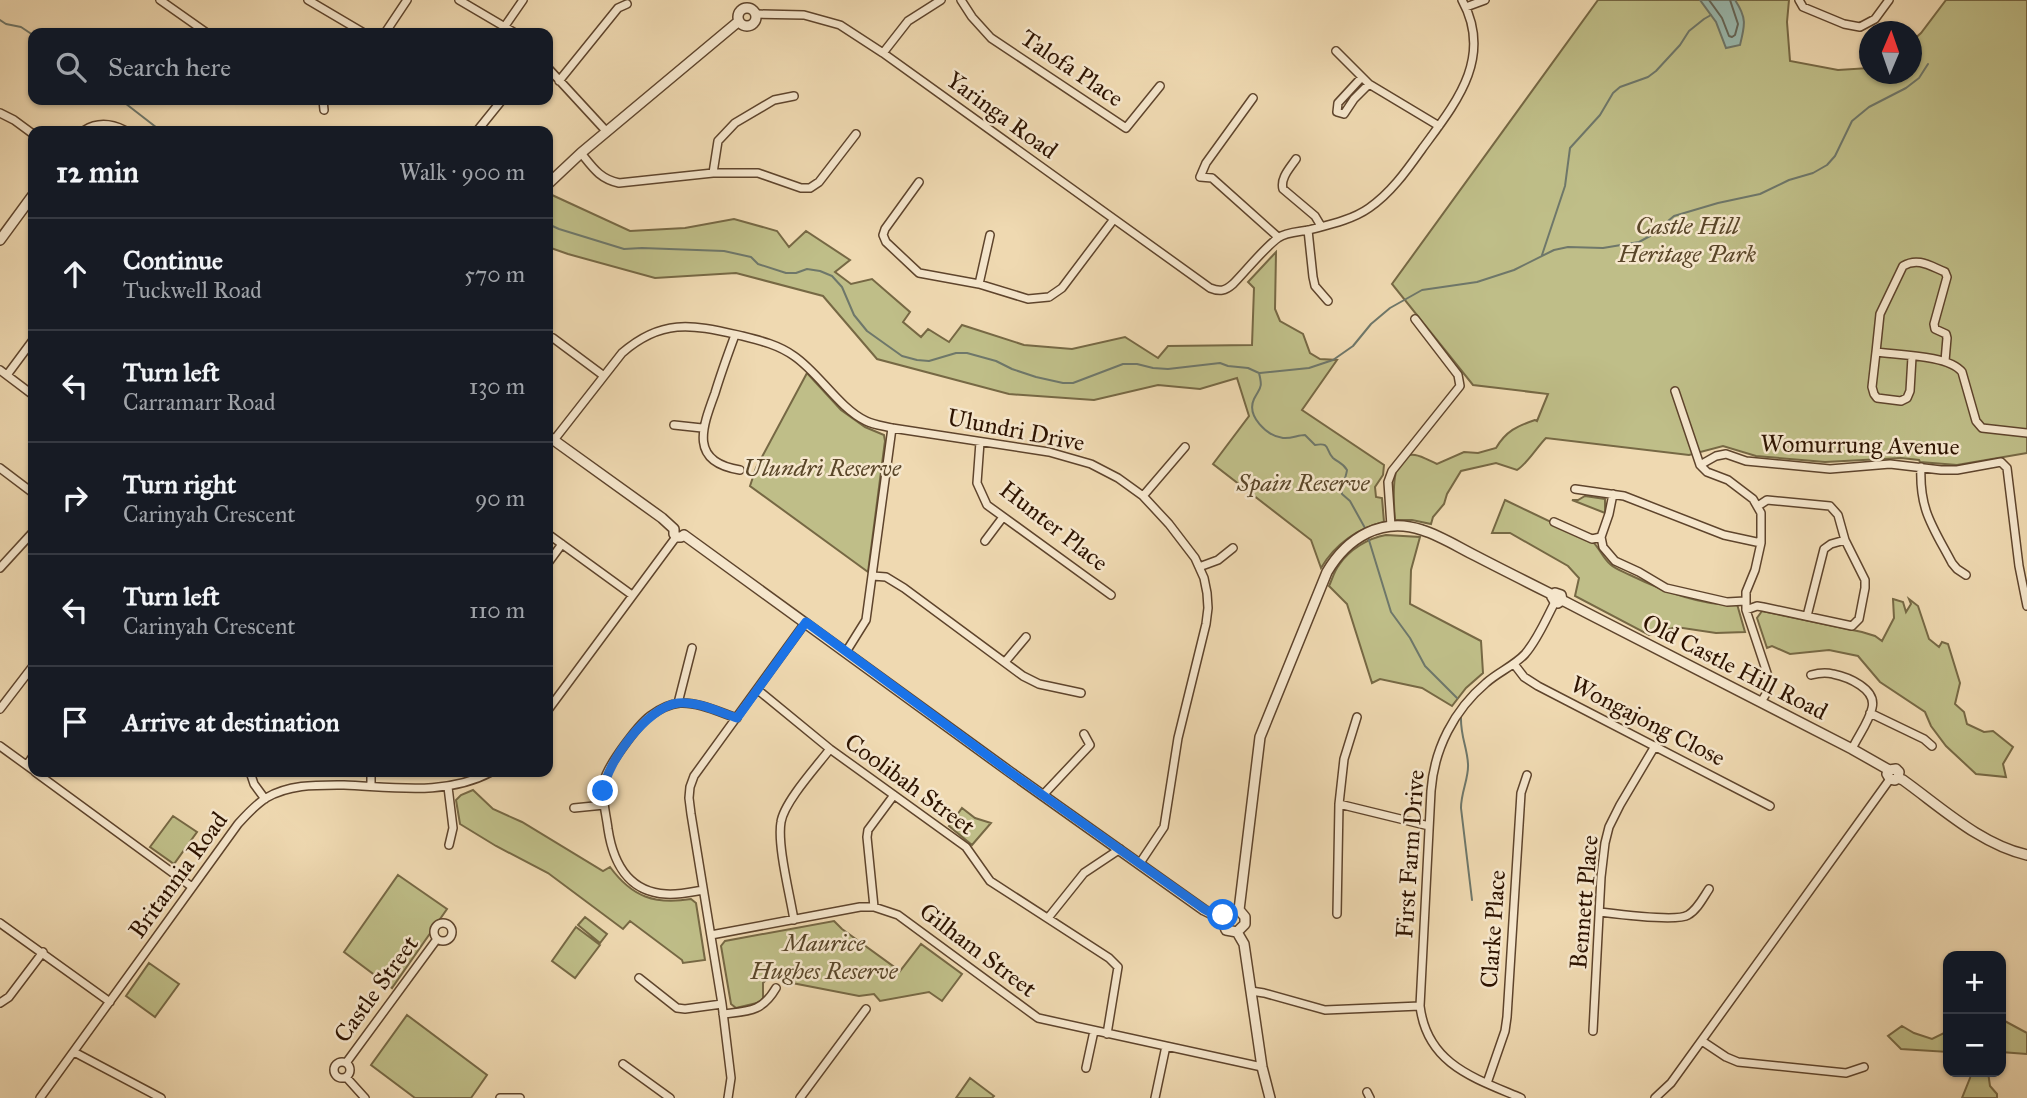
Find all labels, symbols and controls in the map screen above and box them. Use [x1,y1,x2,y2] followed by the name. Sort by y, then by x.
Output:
[1859,21,1922,84] north arrow
[1015,23,1129,113] street label: Talofa Place
[28,28,553,105] search box
[52,48,90,86] icon: search
[108,51,231,83] text: Search here
[941,65,1063,165] street label: Yaringa Road
[56,154,139,190] text: 12 min
[399,158,525,186] text: Walk · 900 m
[1617,211,1757,269] park label: Castle Hill Heritage Park
[123,244,223,276] text: Continue
[56,255,94,293] icon: ahead
[464,260,525,288] text: 570 m
[123,276,262,304] text: Tuckwell Road
[123,356,219,388] text: Turn left
[56,367,94,405] icon: left
[469,372,525,400] text: 130 m
[123,388,276,416] text: Carramarr Road
[945,402,1087,458] street label: Ulundri Drive
[1760,428,1960,462] street label: Womurrung Avenue
[743,453,902,483] park label: Ulundri Reserve
[123,468,236,500] text: Turn right
[1236,468,1370,498] park label: Spain Reserve
[994,474,1114,578] street label: Hunter Place
[56,479,94,517] icon: right
[475,484,525,512] text: 90 m
[123,500,295,528] text: Carinyah Crescent
[123,580,219,612] text: Turn left
[56,591,94,629] icon: left
[469,596,525,624] text: 110 m
[1637,607,1833,727] street label: Old Castle Hill Road
[123,612,295,640] text: Carinyah Crescent
[1566,669,1730,773] street label: Wongajong Close
[56,703,94,741] icon: arrive
[123,706,340,738] text: Arrive at destination
[839,727,981,842] street label: Coolibah Street
[1389,769,1431,939] street label: First Farm Drive
[587,775,618,806] route end
[122,806,234,944] street label: Britannia Road
[1563,834,1605,970] street label: Bennett Place
[1474,869,1512,989] street label: Clarke Place
[913,896,1043,1004] street label: Gilham Street
[1207,899,1238,930] route start
[749,928,899,986] park label: Maurice Hughes Reserve
[327,929,425,1048] street label: Castle Street
[1943,951,2006,1077] map controls
[1943,951,2006,1014] button: +
[1943,1014,2006,1077] button: −

